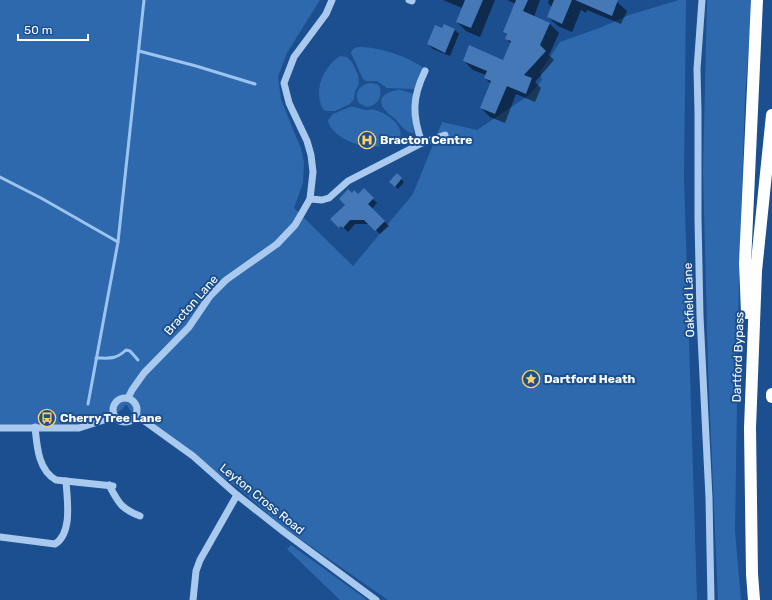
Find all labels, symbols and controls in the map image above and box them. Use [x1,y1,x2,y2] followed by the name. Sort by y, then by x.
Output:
[18,16,88,42] scale bar
[24,23,52,37] text: 50 m
[357,130,377,150] hospital icon: Bracton Centre
[380,133,473,147] place label: Bracton Centre
[681,262,697,338] street label: Oakfield Lane
[161,272,221,338] street label: Bracton Lane
[729,311,747,403] street label: Dartford Bypass
[521,369,541,389] place icon: Dartford Heath
[544,372,636,386] place label: Dartford Heath
[37,408,57,428] bus stop icon: Cherry Tree Lane
[60,411,162,425] place label: Cherry Tree Lane
[217,461,307,537] street label: Leyton Cross Road

